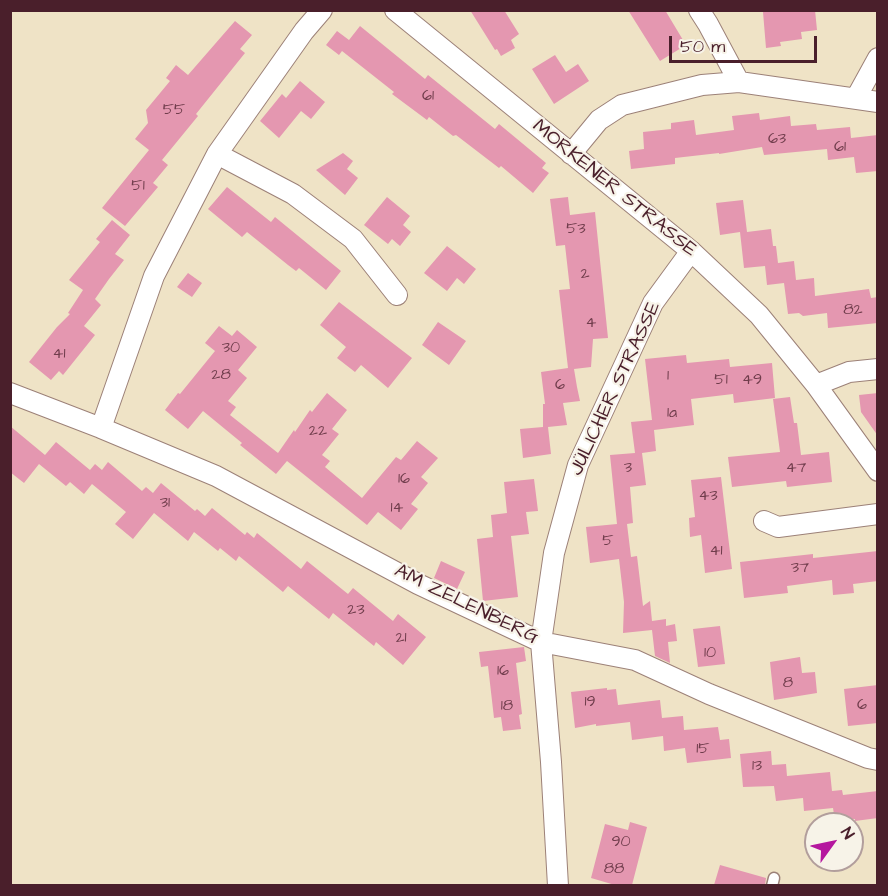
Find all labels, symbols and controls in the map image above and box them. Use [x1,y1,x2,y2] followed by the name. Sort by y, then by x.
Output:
[672,24,820,62] scale bar
[680,34,725,59] text: 50 m
[422,87,434,107] house number: 61
[163,101,185,121] house number: 55
[527,115,701,263] street label: MORKENER STRASSE
[768,130,786,150] house number: 63
[834,138,846,158] house number: 61
[131,177,145,197] house number: 51
[566,220,586,240] house number: 53
[580,265,590,285] house number: 2
[565,298,667,480] street label: JÜLICHER STRASSE
[843,301,863,321] house number: 82
[586,314,596,334] house number: 4
[222,339,240,359] house number: 30
[53,345,65,365] house number: 41
[211,366,231,386] house number: 28
[667,367,669,387] house number: 1
[714,371,728,391] house number: 51
[742,371,762,391] house number: 49
[555,376,565,396] house number: 6
[667,404,677,424] house number: 1a
[309,422,327,442] house number: 22
[624,459,632,479] house number: 3
[786,459,806,479] house number: 47
[398,470,410,490] house number: 16
[698,487,718,507] house number: 43
[160,494,170,514] house number: 31
[391,499,403,519] house number: 14
[602,532,614,552] house number: 5
[710,542,722,562] house number: 41
[791,559,809,579] house number: 37
[390,560,542,650] street label: AM ZELENBERG
[347,601,365,621] house number: 23
[395,629,407,649] house number: 21
[704,644,716,664] house number: 10
[497,662,509,682] house number: 16
[783,674,793,694] house number: 8
[584,693,596,713] house number: 19
[857,696,867,716] house number: 6
[501,697,513,717] house number: 18
[696,740,710,760] house number: 15
[752,757,762,777] house number: 13
[804,812,864,872] north arrow
[835,823,859,843] text: N
[611,833,631,853] house number: 90
[604,860,624,880] house number: 88

